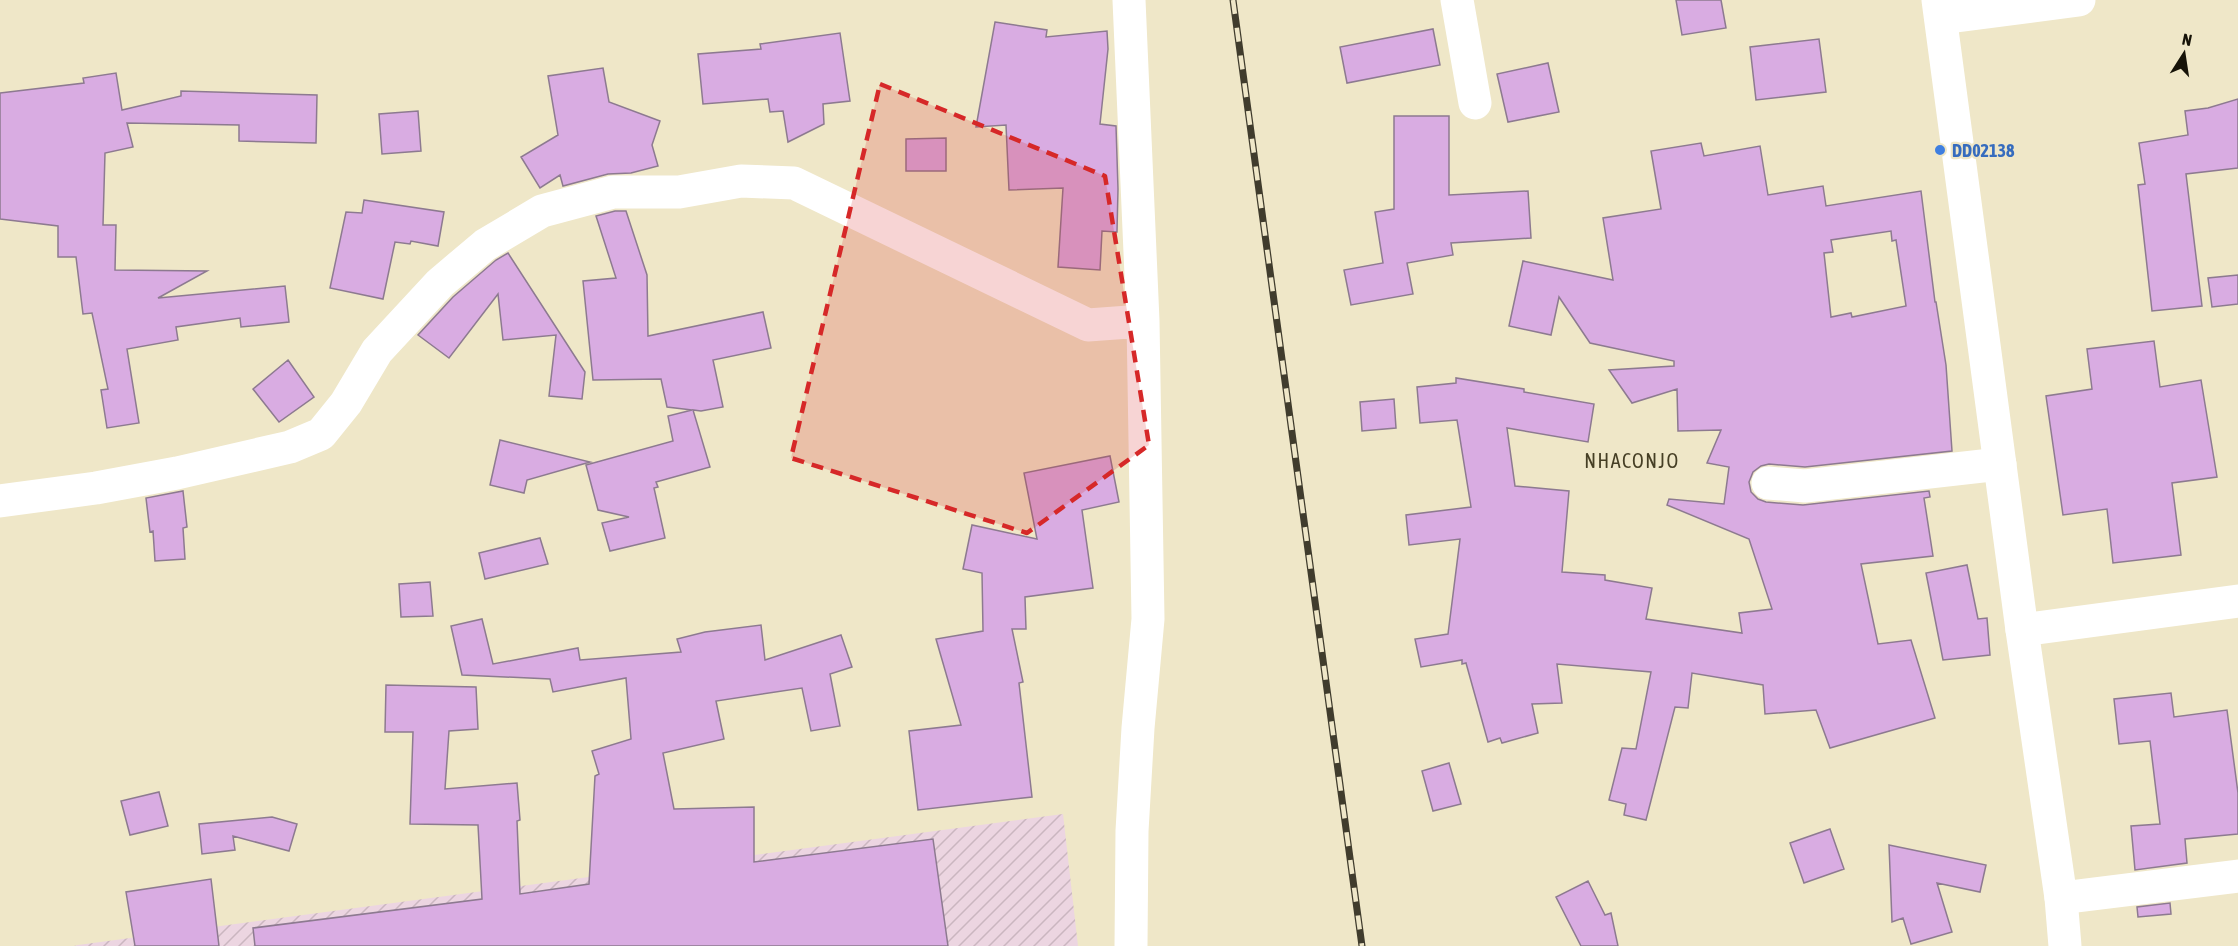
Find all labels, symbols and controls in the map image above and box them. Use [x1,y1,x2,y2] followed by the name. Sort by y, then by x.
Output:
[2154,24,2214,84] north arrow
[2181,30,2194,49] text: N
[1952,140,2015,161] place label: DD02138
[1933,143,1947,157] marker: DD02138
[1584,449,1680,472] district label: NHACONJO

